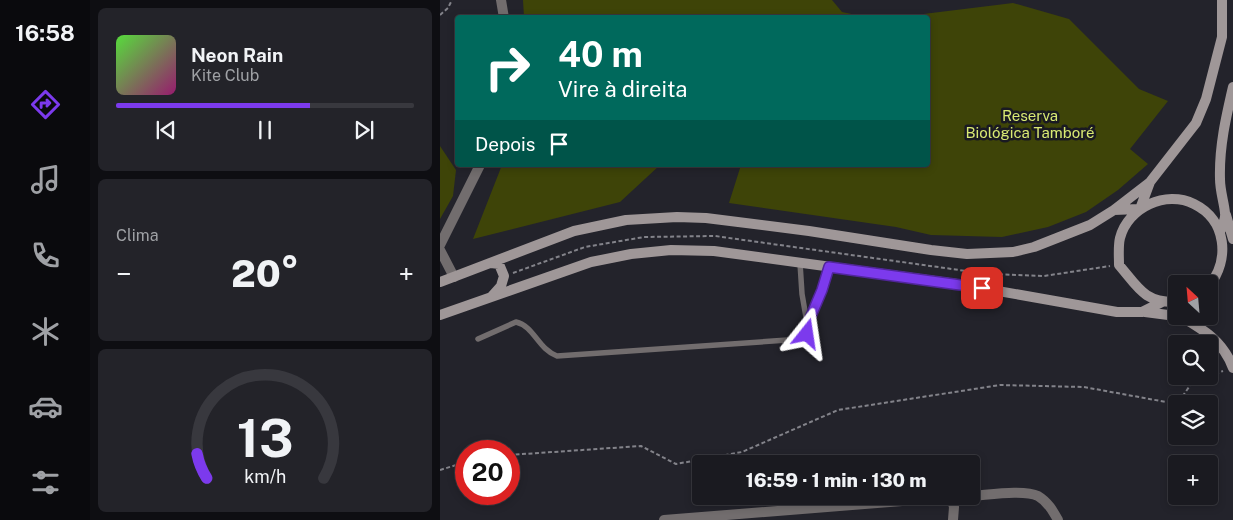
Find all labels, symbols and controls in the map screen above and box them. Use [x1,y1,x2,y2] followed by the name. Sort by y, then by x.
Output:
[15,20,75,46] text: 16:58
[558,34,643,75] text: 40 m
[475,35,540,100] icon: right
[191,44,283,66] text: Neon Rain
[191,66,259,85] text: Kite Club
[558,76,688,102] text: Vire à direita
[28,87,63,122] icon: directions
[966,107,1094,141] park label: Reserva Biológica Tamboré
[152,116,180,144] icon: previous
[251,116,279,144] icon: pause
[350,116,378,144] icon: next
[545,130,573,158] icon: arrive
[475,133,535,155] text: Depois
[28,162,63,197] icon: music
[116,226,159,245] text: Clima
[28,238,63,273] icon: phone
[231,251,299,296] text: 20°
[116,257,132,290] text: −
[398,257,414,290] text: +
[961,267,1003,309] pin
[968,274,996,302] icon: arrive
[1168,275,1218,325] north arrow
[1168,275,1218,505] map controls
[780,307,832,359] position arrow
[28,314,63,349] icon: climate
[1168,335,1218,385] button: search
[28,389,63,424] icon: car
[1168,395,1218,445] button: layers
[237,408,293,469] text: 13
[455,440,520,505] speed limit sign: 20
[1168,455,1218,505] button: +
[28,465,63,500] icon: filters
[244,466,286,487] text: km/h
[745,469,927,491] text: 16:59 · 1 min · 130 m

